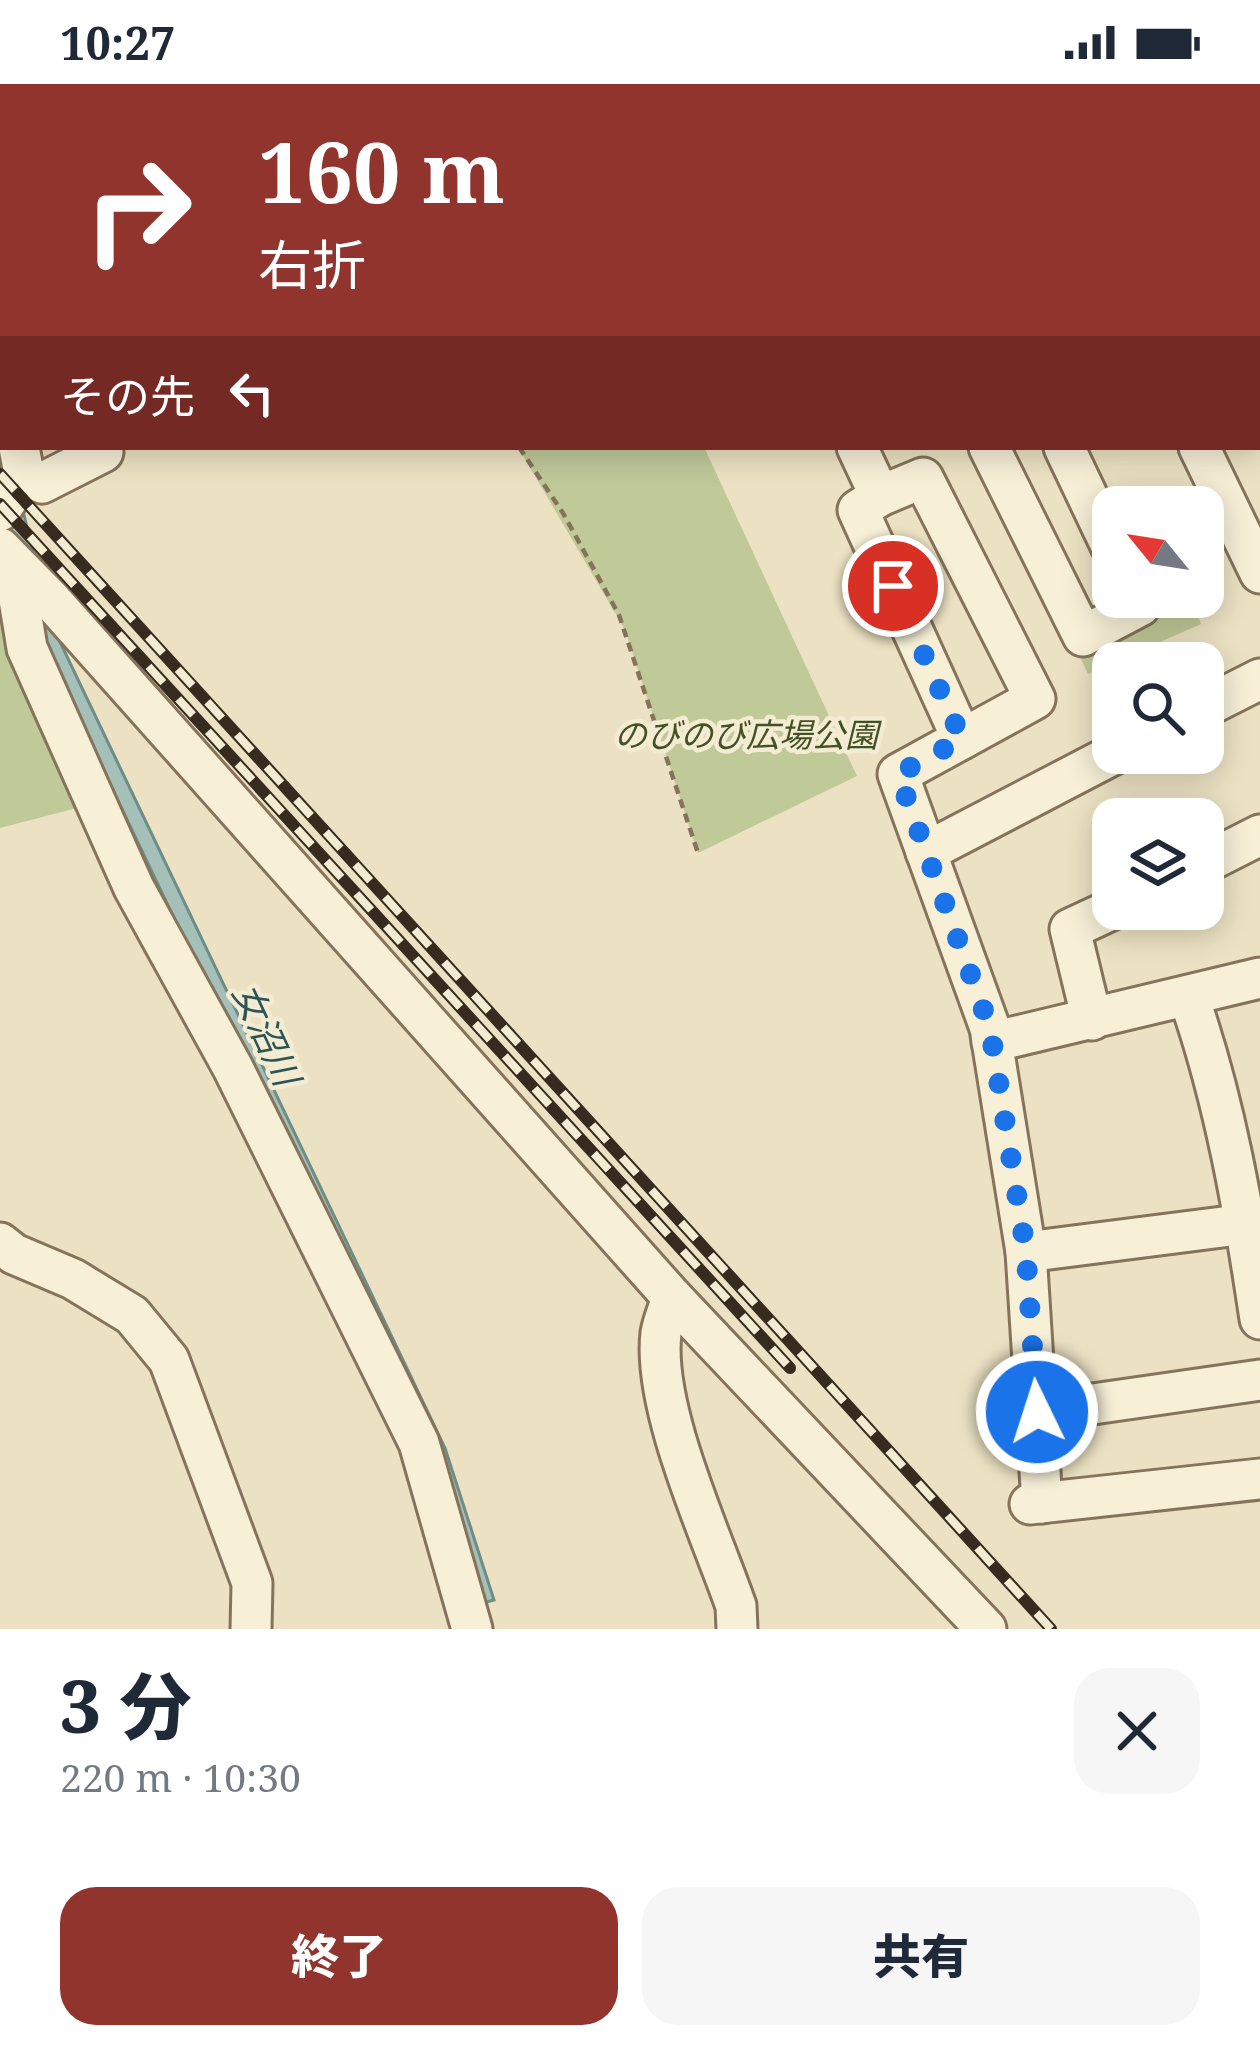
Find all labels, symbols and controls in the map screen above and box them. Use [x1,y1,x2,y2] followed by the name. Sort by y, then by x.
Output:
[60,12,175,73] text: 10:27
[258,113,505,228] text: 160 m
[60,132,216,288] icon: right
[258,227,366,301] text: 右折
[219,360,285,426] icon: left
[60,365,195,426] text: その先
[1092,486,1224,618] north arrow
[1092,486,1224,930] map controls
[842,535,944,637] pin
[860,553,926,619] icon: arrive
[1092,642,1224,774] button: search
[614,712,882,757] park label: のびのび広場公園
[1092,798,1224,930] button: layers
[222,975,314,1097] water label: 女沼川
[974,1349,1100,1475] position arrow
[60,1656,192,1754] text: 3 分
[1074,1668,1200,1794] button: close
[60,1750,301,1803] text: 220 m · 10:30
[60,1887,618,2025] button: 終了
[642,1887,1200,2025] button: 共有

